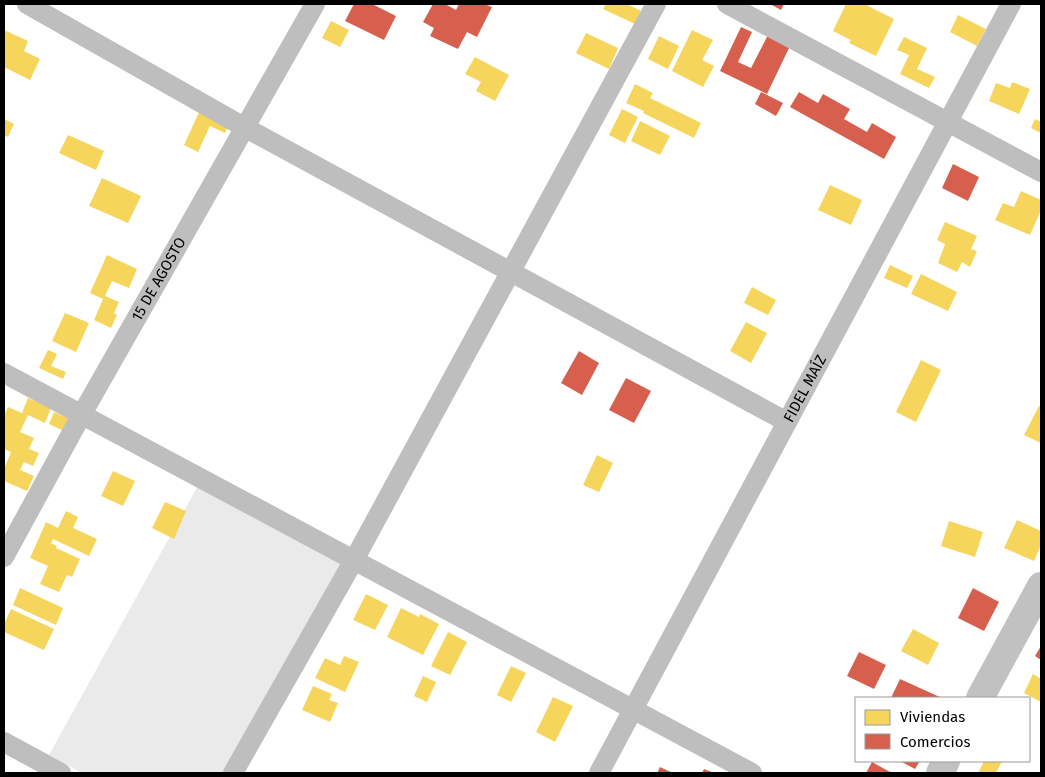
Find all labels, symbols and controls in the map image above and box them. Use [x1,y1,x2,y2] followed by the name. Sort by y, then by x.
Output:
[128,234,190,324] street label: 15 DE AGOSTO
[780,352,830,425] street label: FIDEL MAÍZ
[855,697,1030,762] legend
[900,708,965,726] text: Viviendas
[900,733,970,751] text: Comercios

